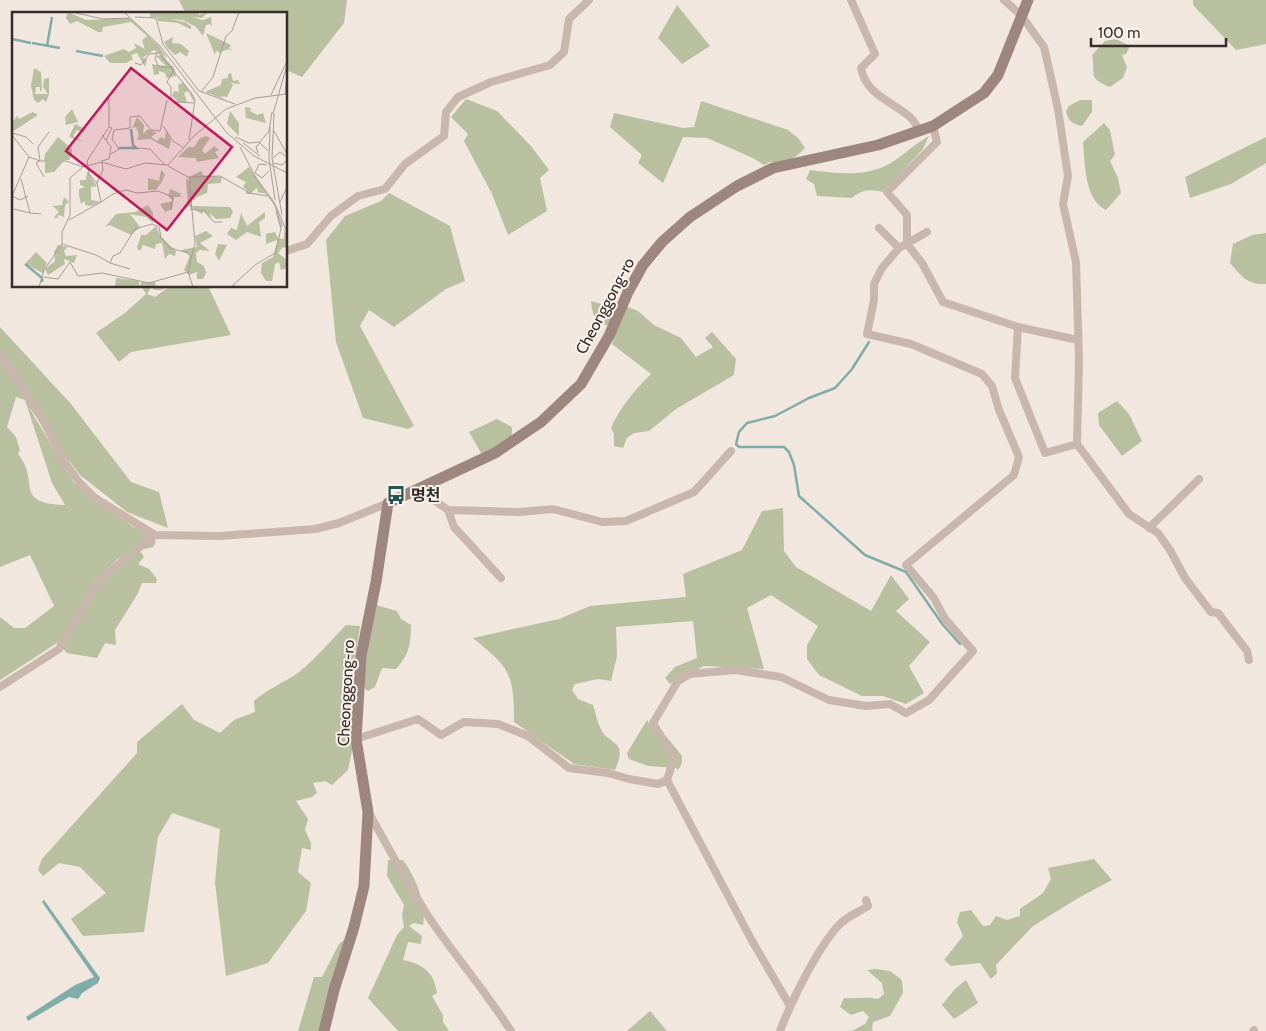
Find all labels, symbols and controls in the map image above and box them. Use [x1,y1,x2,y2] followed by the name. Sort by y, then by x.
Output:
[12,12,288,288] inset map
[1091,15,1226,47] scale bar
[1098,24,1140,42] text: 100 m
[572,254,638,357] street label: Cheonggong-ro
[385,484,407,506] bus stop icon: 명천
[411,486,440,505] place label: 명천
[334,639,358,747] street label: Cheonggong-ro

